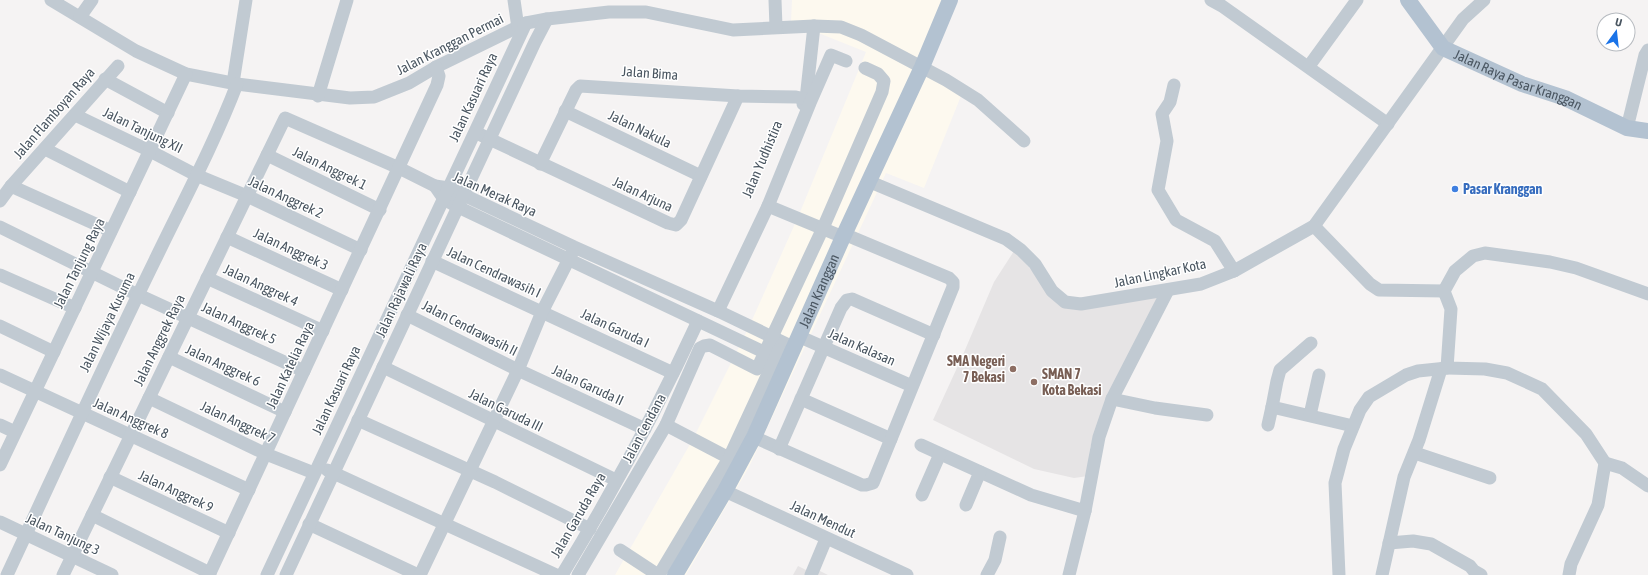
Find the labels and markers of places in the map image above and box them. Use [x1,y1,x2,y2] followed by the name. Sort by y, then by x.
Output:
[1463,181,1543,197] place label: Pasar Kranggan
[1450,184,1460,194] marker: Pasar Kranggan
[947,353,1005,385] place label: SMA Negeri 7 Bekasi
[1008,364,1018,374] marker: SMA Negeri 7 Bekasi
[1042,366,1101,398] place label: SMAN 7 Kota Bekasi
[1029,377,1039,387] marker: SMAN 7 Kota Bekasi

